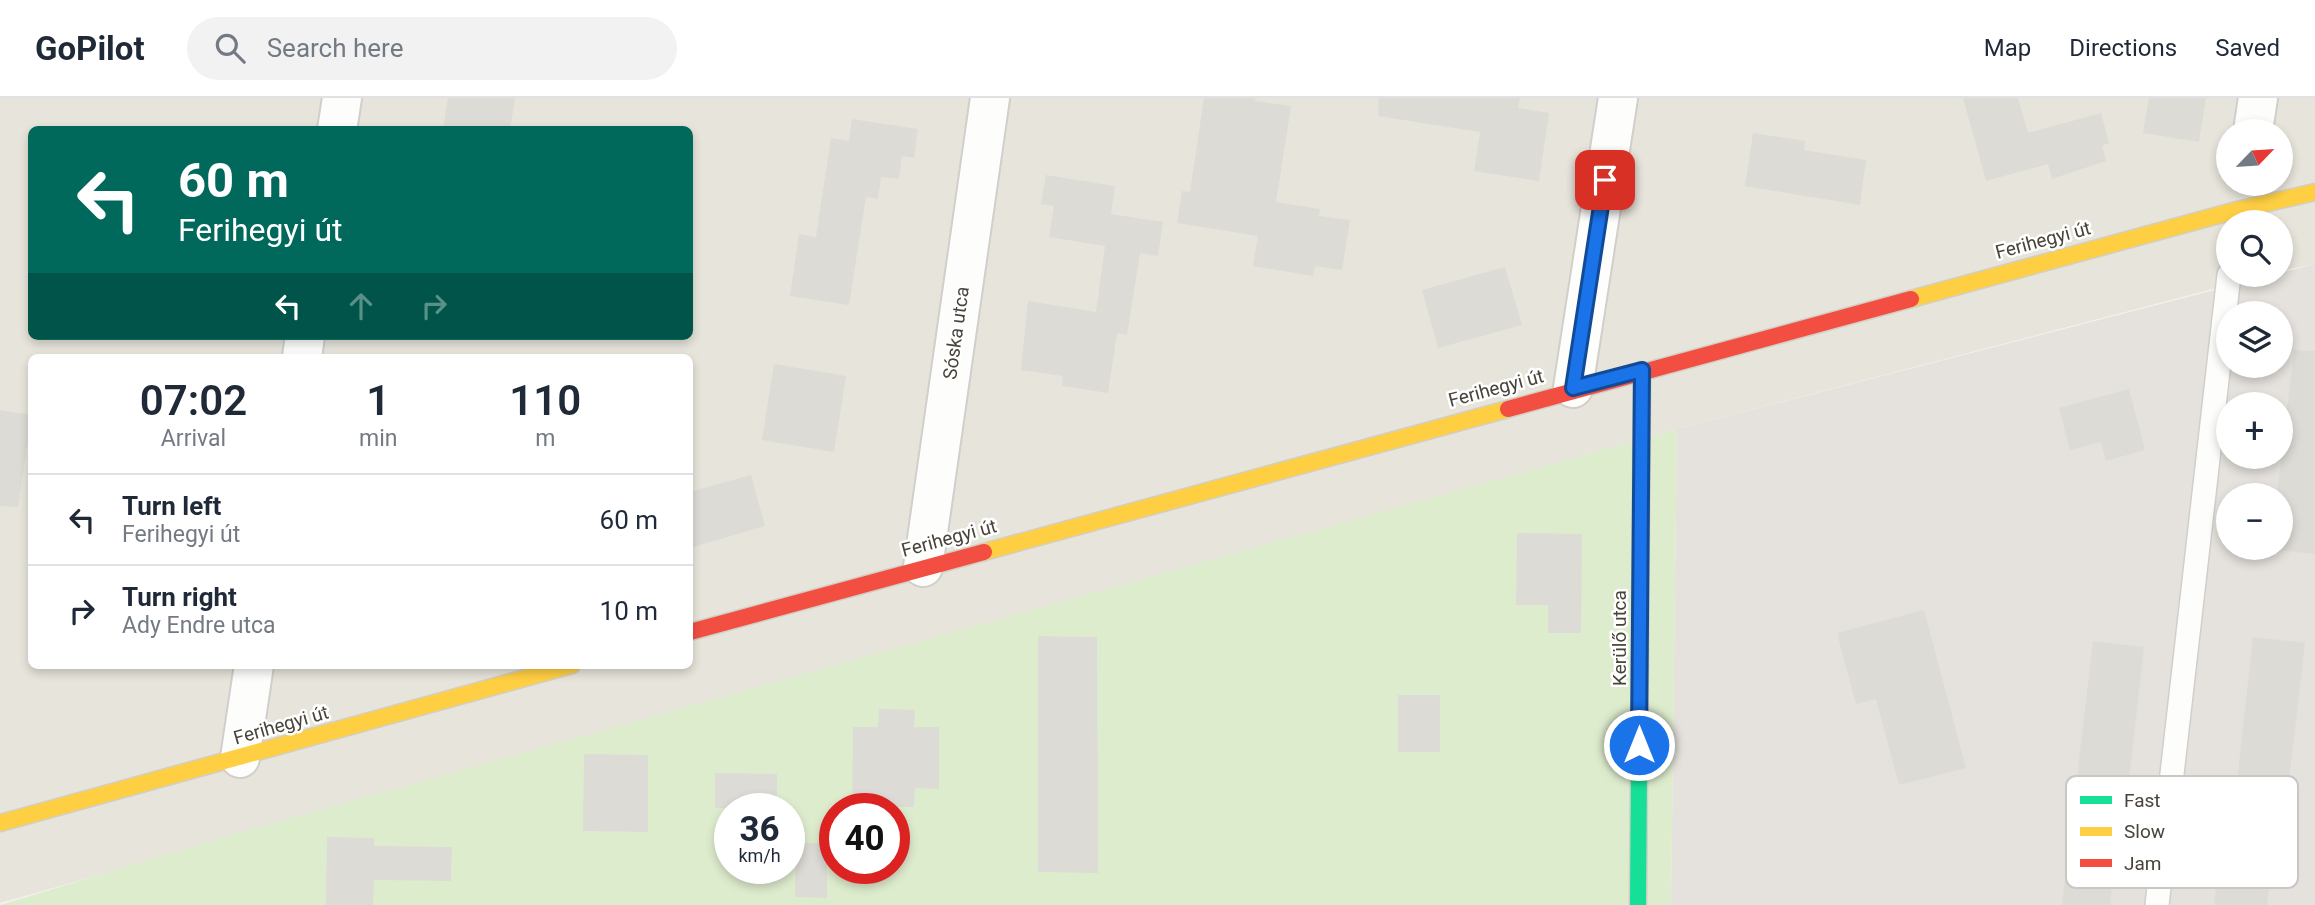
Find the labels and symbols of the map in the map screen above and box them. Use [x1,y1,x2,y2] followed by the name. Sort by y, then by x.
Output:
[2216,119,2292,196] north arrow
[1575,150,1635,210] pin
[1993,216,2093,264] street label: Ferihegyi út
[938,285,974,381] street label: Sóska utca
[1446,364,1546,412] street label: Ferihegyi út
[899,514,999,562] street label: Ferihegyi út
[1608,590,1631,686] street label: Kerülő utca
[231,700,331,750] street label: Ferihegyi út
[1602,708,1676,782] position arrow
[2066,776,2298,888] legend
[2124,789,2161,812] text: Fast
[819,793,910,884] speed limit sign: 40
[2124,820,2165,843] text: Slow
[2124,852,2161,875] text: Jam

